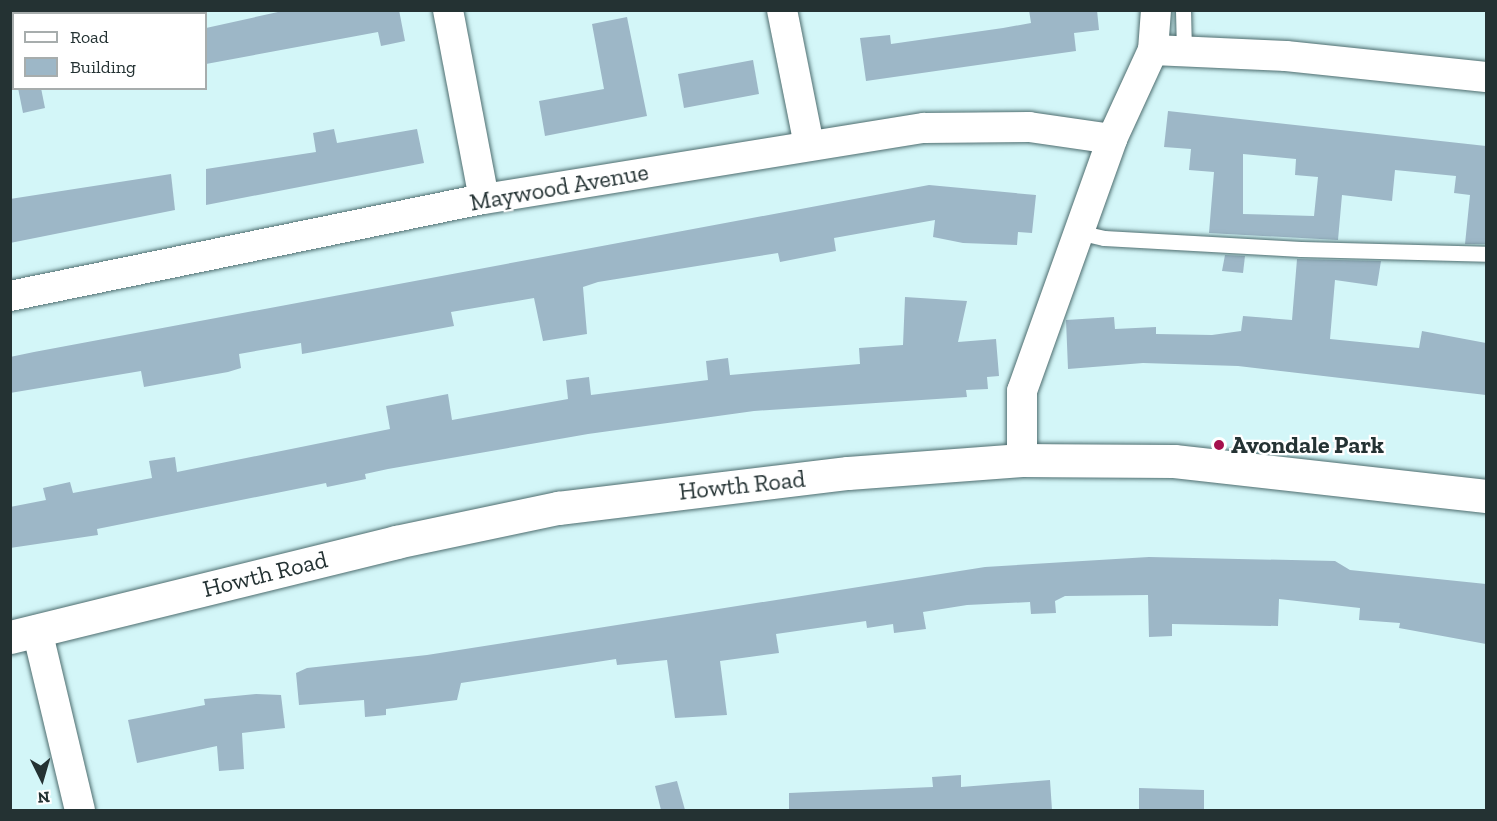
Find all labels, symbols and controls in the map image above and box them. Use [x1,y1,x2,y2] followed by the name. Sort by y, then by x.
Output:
[12,12,207,90] legend
[70,26,109,48] text: Road
[70,56,136,78] text: Building
[467,157,651,217] street label: Maywood Avenue
[1231,431,1384,459] place label: Avondale Park
[1212,438,1226,452] marker: Avondale Park
[677,464,807,506] street label: Howth Road
[200,545,330,603] street label: Howth Road
[12,749,72,809] north arrow
[37,787,51,807] text: N

